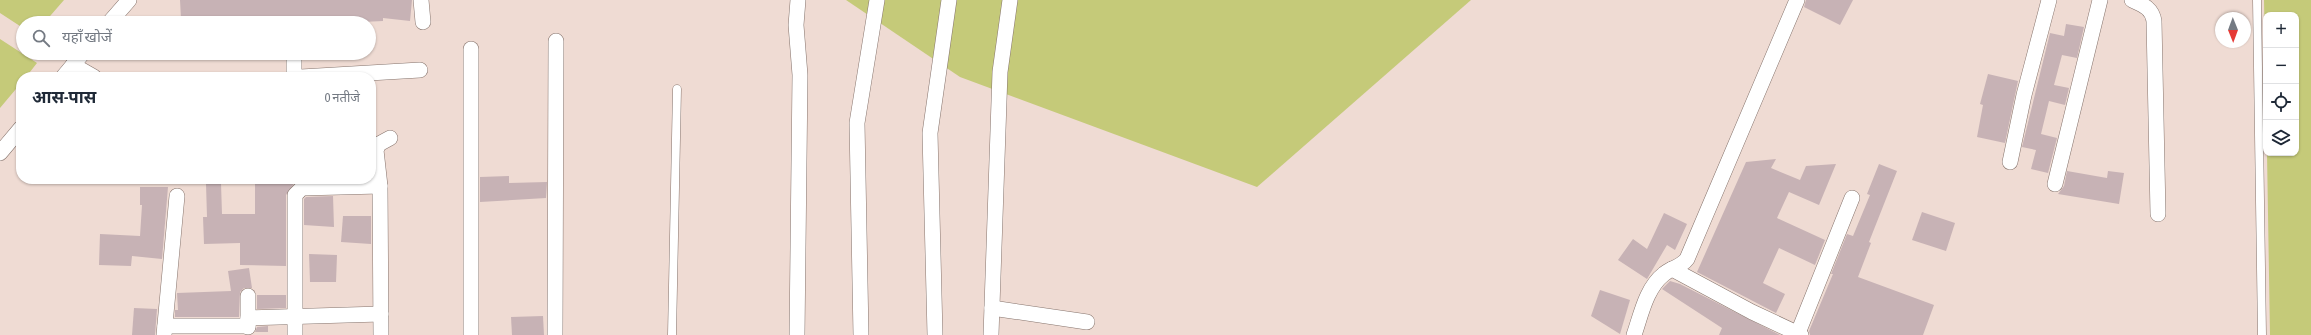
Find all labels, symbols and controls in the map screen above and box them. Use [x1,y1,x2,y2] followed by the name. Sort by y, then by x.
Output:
[2215,12,2251,48] north arrow
[2263,12,2299,156] map controls
[2263,12,2299,48] button: +
[16,16,376,60] search box
[30,27,52,49] icon: search
[62,28,112,45] text: यहाँ खोजें
[2263,48,2299,84] button: −
[2263,84,2299,120] button: locate
[32,87,96,107] text: आस-पास
[324,90,360,105] text: 0 नतीजे
[2263,120,2299,156] button: layers

